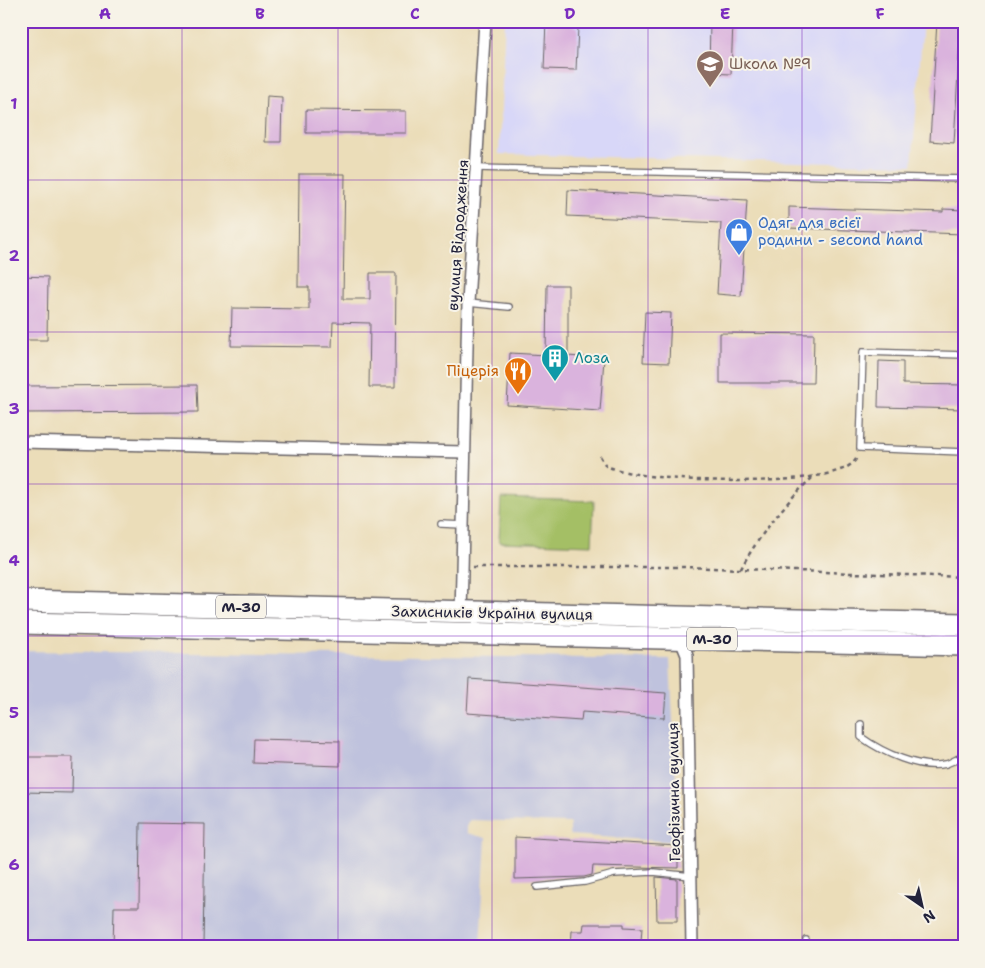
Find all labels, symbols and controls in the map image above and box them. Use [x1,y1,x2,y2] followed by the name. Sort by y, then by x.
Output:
[99,3,111,24] text: A
[255,3,265,24] text: B
[410,3,420,24] text: C
[564,3,576,24] text: D
[720,3,730,24] text: E
[875,3,885,24] text: F
[695,49,725,88] school or university icon: Школа №9
[729,54,811,74] place label: Школа №9
[10,93,18,114] text: 1
[443,159,473,311] street label: вулиця Відродження
[758,213,923,250] place label: Одяг для всієї родини - second hand
[724,217,754,256] shop icon: Одяг для всієї родини - second hand
[8,245,20,266] text: 2
[540,343,570,382] building icon: Лоза
[574,348,610,368] place label: Лоза
[503,356,533,395] restaurant icon: Піцерія
[447,361,499,381] place label: Піцерія
[8,398,20,419] text: 3
[8,550,20,571] text: 4
[216,596,266,618] road number: М-30
[391,601,593,625] street label: Захисників України вулиця
[687,628,737,650] road number: М-30
[9,702,19,723] text: 5
[663,722,685,862] street label: Геофізична вулиця
[8,854,20,875] text: 6
[898,880,948,930] north arrow
[920,906,939,927] text: N

